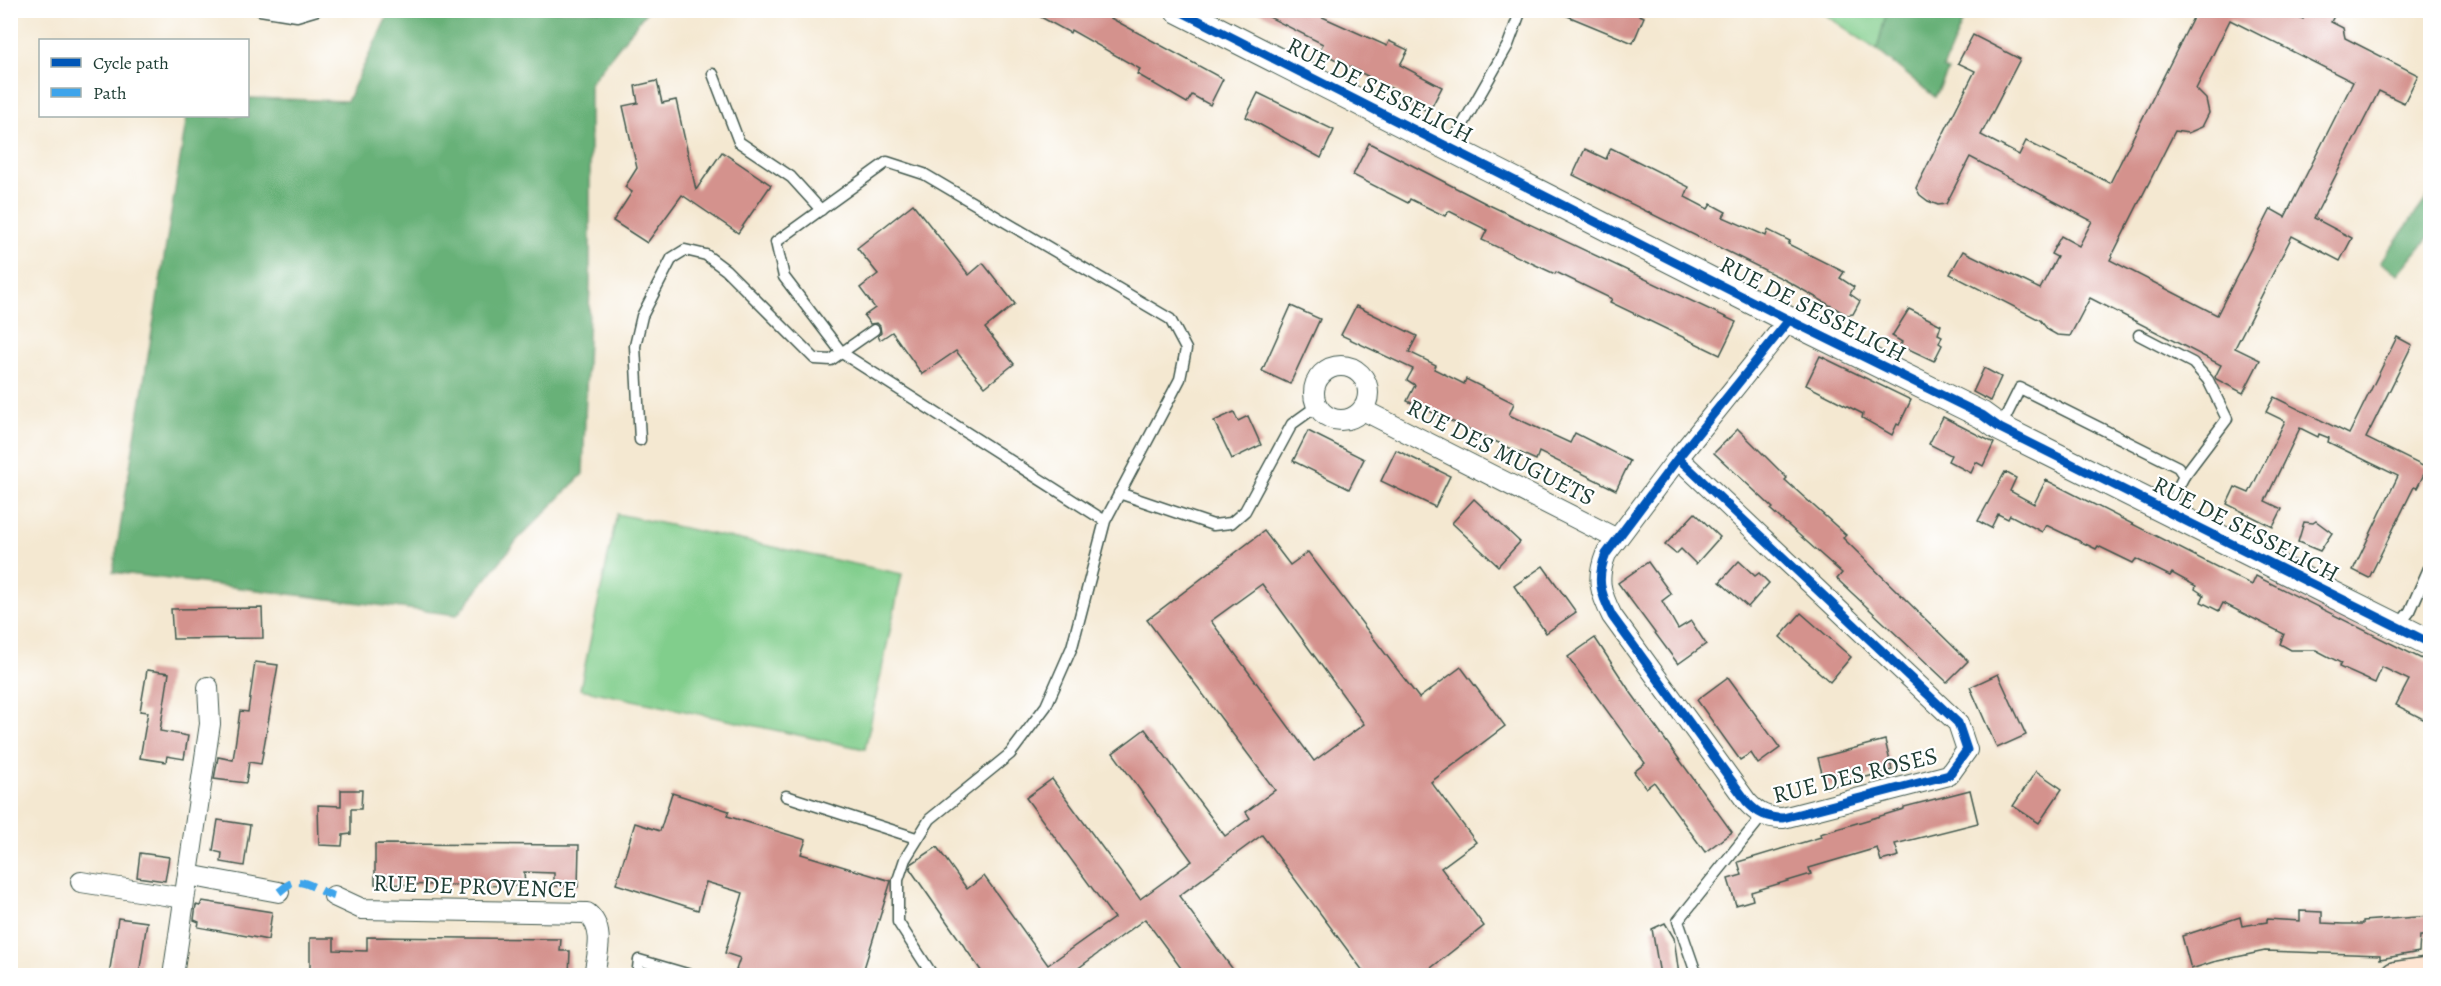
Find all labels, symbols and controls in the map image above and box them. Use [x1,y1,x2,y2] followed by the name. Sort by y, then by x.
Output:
[1281,29,1479,151] street label: RUE DE SESSELICH
[39,39,249,117] legend
[93,51,169,75] text: Cycle path
[93,81,127,105] text: Path
[1714,248,1912,370] street label: RUE DE SESSELICH
[1402,391,1600,513] street label: RUE DES MUGUETS
[2147,468,2345,590] street label: RUE DE SESSELICH
[1769,739,1941,811] street label: RUE DES ROSES
[372,866,578,906] street label: RUE DE PROVENCE

